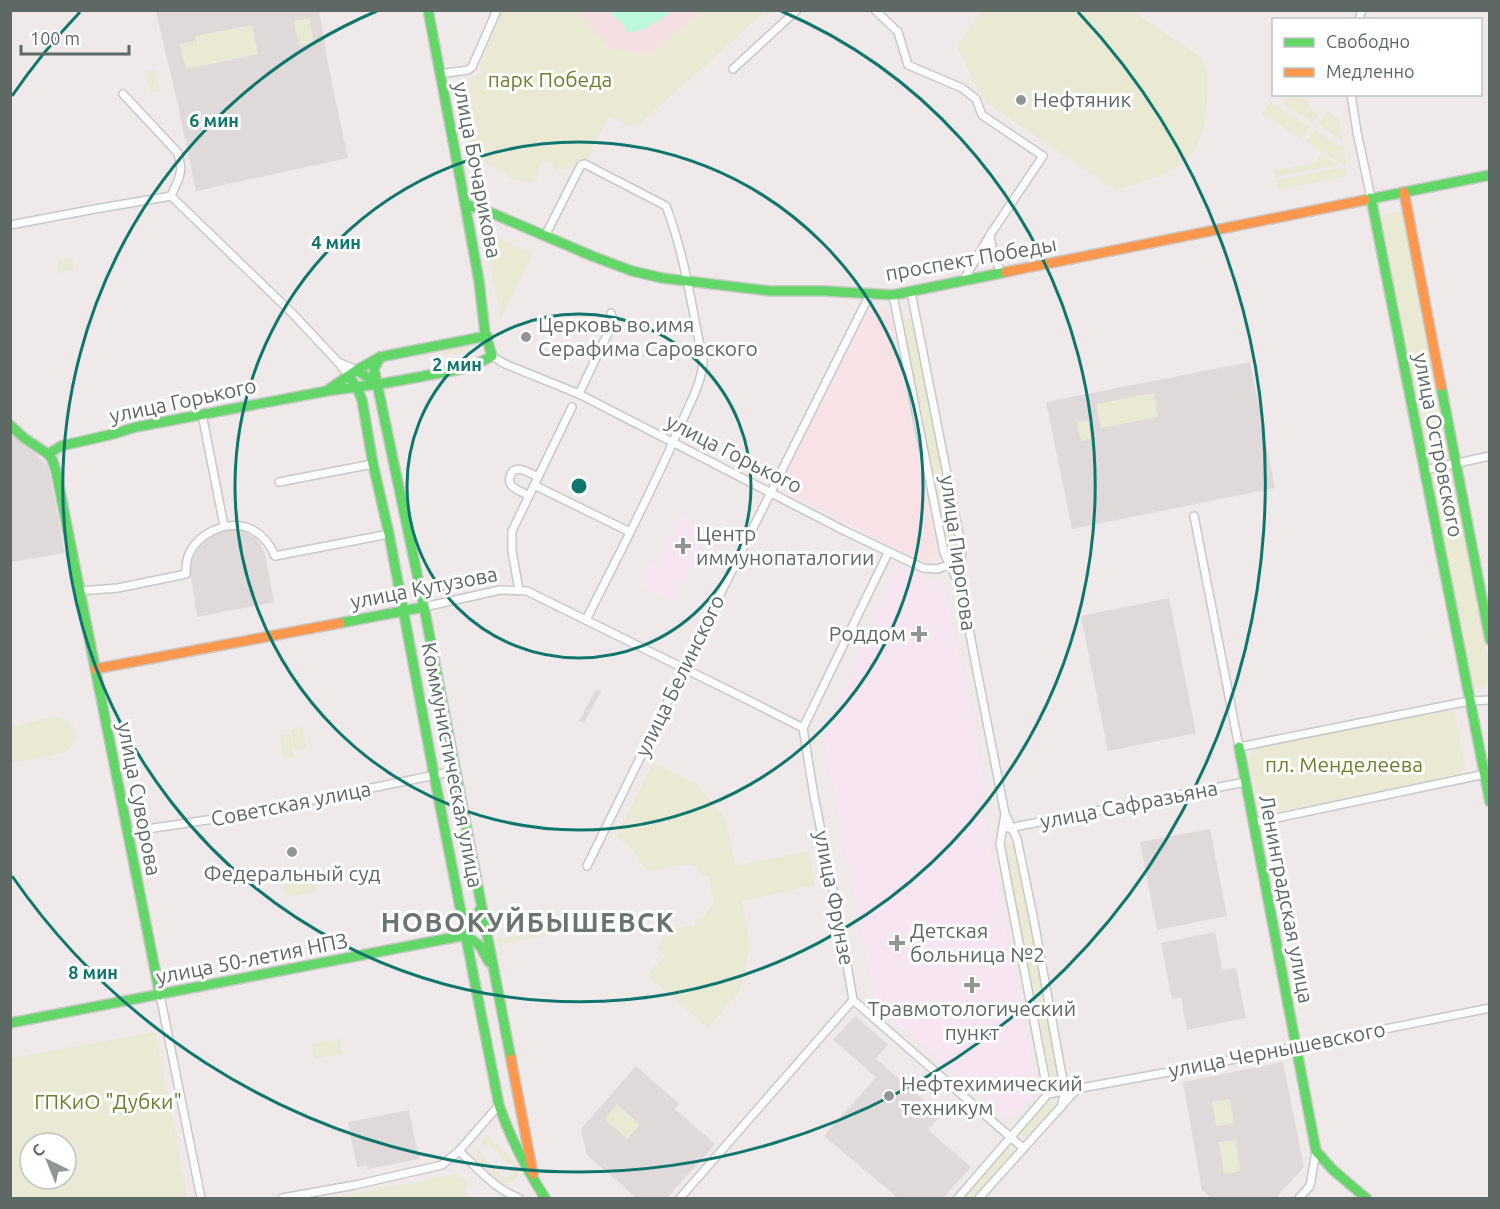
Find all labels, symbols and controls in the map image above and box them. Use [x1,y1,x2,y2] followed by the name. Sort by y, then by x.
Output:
[21,18,129,56] scale bar
[1272,18,1482,96] legend
[30,28,80,48] text: 100 m
[1326,31,1410,51] text: Свободно
[1326,61,1415,81] text: Медленно
[488,67,612,91] park label: парк Победa
[449,80,507,260] street label: улица Бочарикова
[1033,87,1131,111] place label: Нефтяник
[1014,93,1028,107] marker: Нефтяник
[189,110,239,130] text: 6 мин
[883,231,1058,285] street label: проспект Победы
[311,232,361,252] text: 4 мин
[538,312,758,360] place label: Церковь во имя Серафима Саровского
[519,330,533,344] marker: Церковь во имя Серафима Саровского
[1409,351,1469,539] street label: улица Островского
[432,354,482,374] text: 2 мин
[107,373,258,427] street label: улица Горького
[662,408,807,498] street label: улица Горького
[936,473,982,632] street label: улица Пирогова
[569,476,589,496] centre of rings
[696,521,875,569] place label: Центр иммунопаталогии
[674,537,692,555] marker: Центр иммунопаталогии
[348,561,499,613] street label: улица Кутузова
[630,591,729,760] street label: улица Белинского
[829,621,906,645] place label: Роддом
[910,625,928,643] marker: Роддом
[417,640,489,890] street label: Коммунистическая улица
[113,720,167,878] street label: улица Суворова
[1265,752,1423,776] park label: пл. Менделеева
[1038,775,1220,833] street label: улица Сафразьяна
[209,776,373,830] street label: Советская улица
[1255,793,1319,1005] street label: Ленинградская улица
[810,828,860,967] street label: улица Фрунзе
[285,845,299,859] marker: Федеральный суд
[203,861,381,885] place label: Федеральный суд
[381,906,675,937] district label: НОВОКУЙБЫШЕВСК
[910,918,1045,966] place label: Детская больница №2
[154,928,350,988] street label: улица 50-летия НПЗ
[888,934,906,952] marker: Детская больница №2
[68,962,118,982] text: 8 мин
[963,976,981,994] marker: Травмотологический пункт
[868,996,1076,1044] place label: Травмотологический пункт
[1166,1016,1387,1082] street label: улица Чернышевского
[901,1071,1083,1119] place label: Нефтехимический техникум
[34,1089,182,1113] park label: ГПКиО "Дубки"
[882,1089,896,1103] marker: Нефтехимический техникум
[18,1131,78,1191] north arrow
[28,1140,48,1160] text: С

